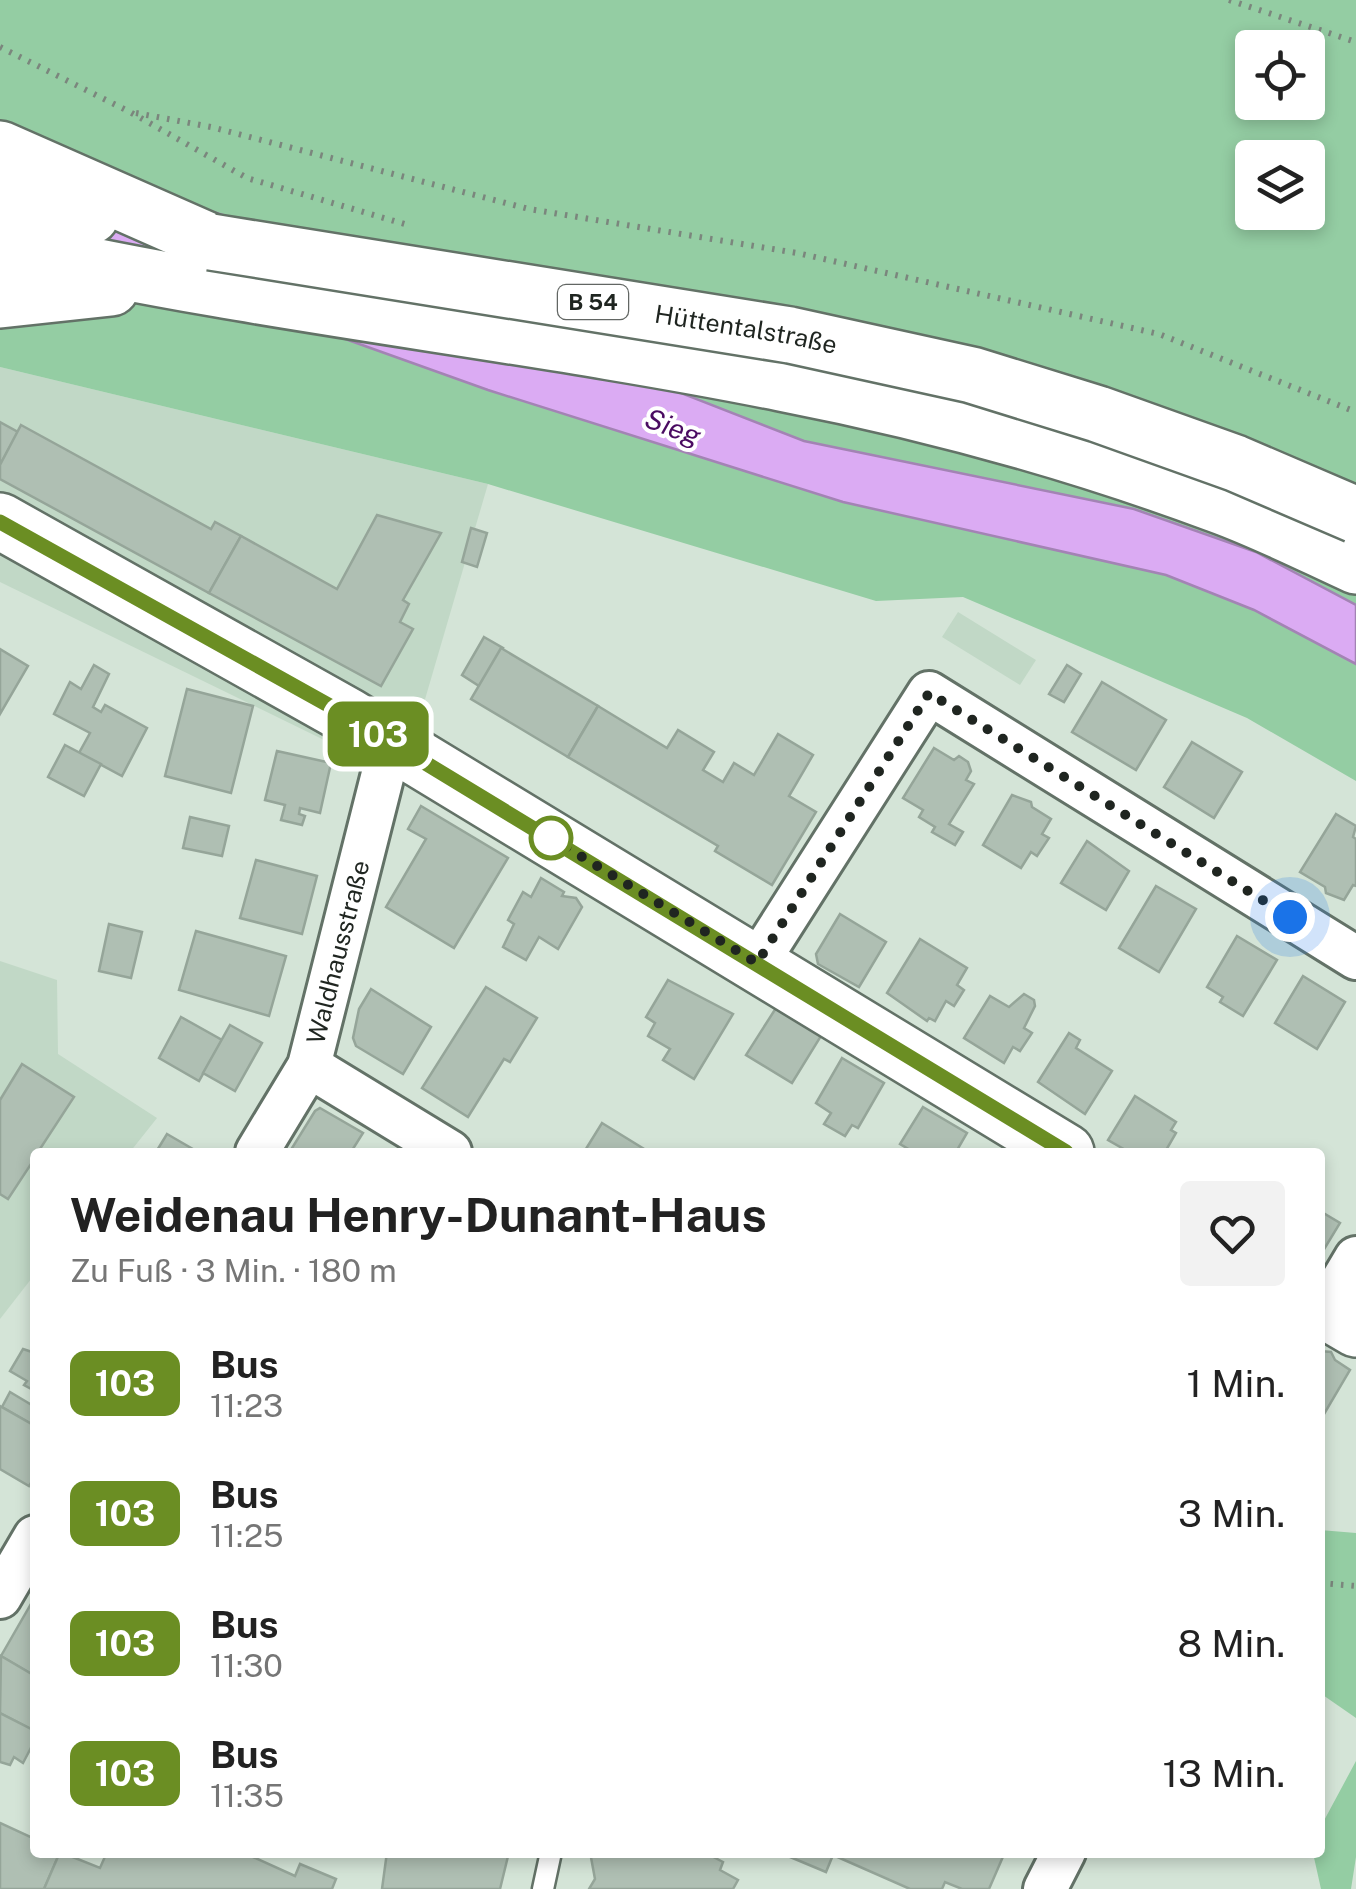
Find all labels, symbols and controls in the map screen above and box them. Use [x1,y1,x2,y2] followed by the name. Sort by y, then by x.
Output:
[1235,30,1325,230] map controls
[1235,30,1325,120] button: locate
[1235,140,1325,230] button: layers
[558,285,628,319] road number: B 54
[653,299,840,360] street label: Hüttentalstraße
[641,401,706,452] water label: Sieg
[320,702,436,766] line badge: 103
[348,714,408,755] text: 103
[530,817,572,859] unlabelled marker
[300,857,375,1047] street label: Waldhausstraße
[1265,892,1315,942] your location
[1180,1181,1285,1286] button: heart
[70,1186,767,1243] text: Weidenau Henry-Dunant-Haus
[70,1252,397,1289] text: Zu Fuß · 3 Min. · 180 m
[210,1342,279,1387] text: Bus
[1187,1361,1285,1406] text: 1 Min.
[95,1363,155,1404] text: 103
[210,1387,283,1424] text: 11:23
[210,1472,279,1517] text: Bus
[1178,1491,1285,1536] text: 3 Min.
[95,1493,155,1534] text: 103
[210,1517,283,1554] text: 11:25
[210,1602,279,1647] text: Bus
[1177,1621,1285,1666] text: 8 Min.
[95,1623,155,1664] text: 103
[210,1647,283,1684] text: 11:30
[210,1732,279,1777] text: Bus
[1163,1751,1285,1796] text: 13 Min.
[95,1753,155,1794] text: 103
[210,1777,284,1814] text: 11:35

